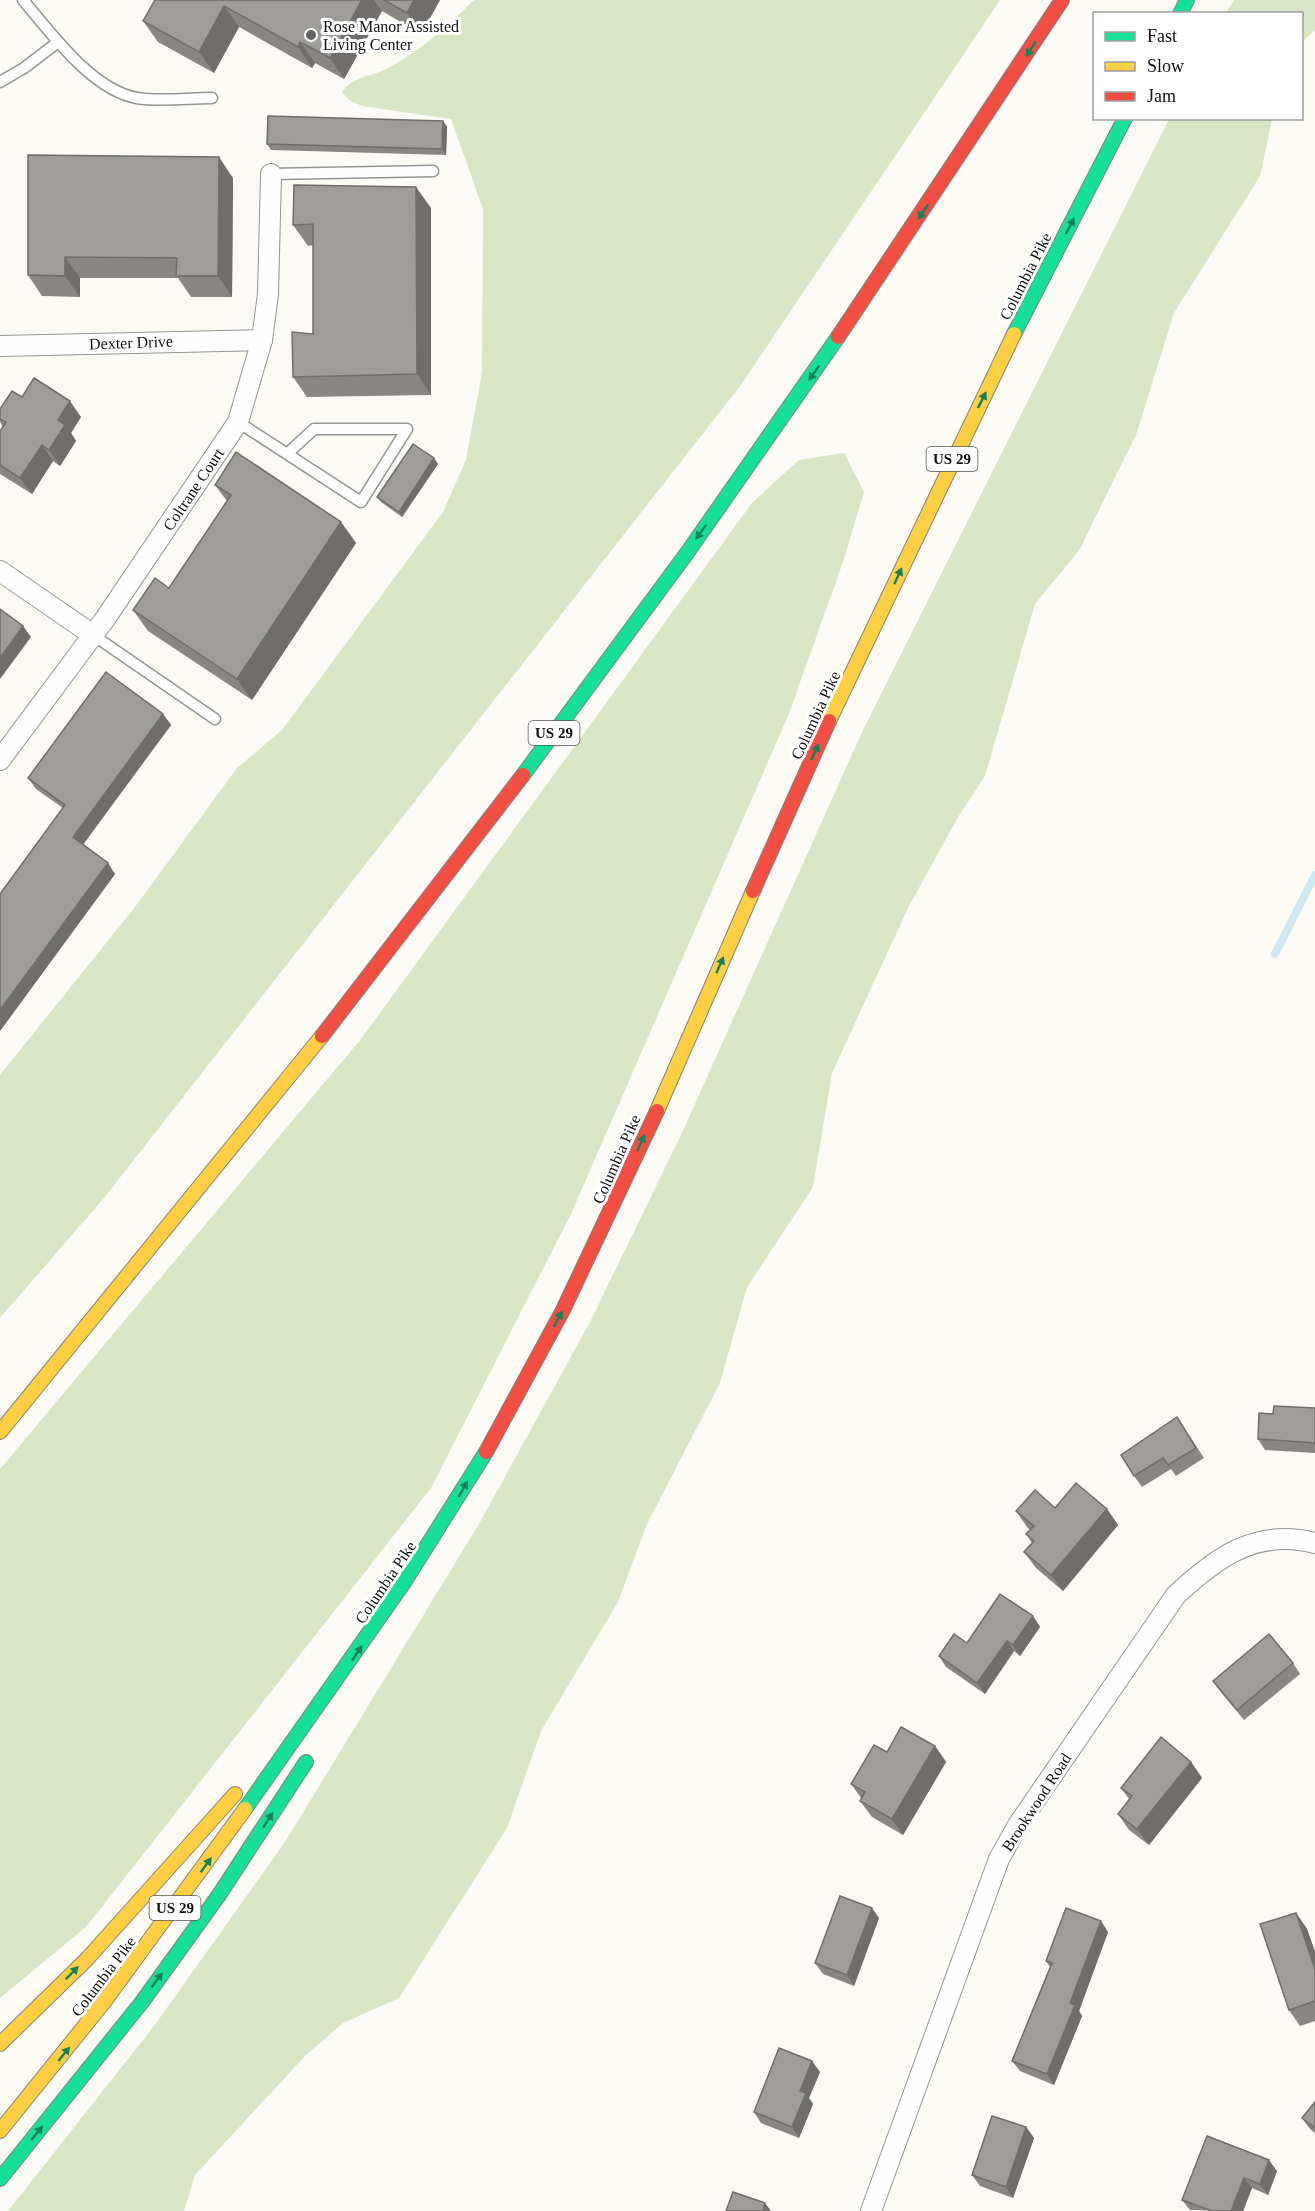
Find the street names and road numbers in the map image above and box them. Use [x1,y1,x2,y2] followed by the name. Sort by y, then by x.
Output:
[996,230,1055,323] street label: Columbia Pike
[89,333,173,352] street label: Dexter Drive
[160,444,227,534] street label: Coltrane Court
[926,447,978,471] road number: US 29
[788,668,843,762] street label: Columbia Pike
[528,721,580,745] road number: US 29
[589,1112,644,1206] street label: Columbia Pike
[352,1538,419,1627] street label: Columbia Pike
[998,1750,1074,1854] street label: Brookwood Road
[150,1896,201,1920] road number: US 29
[68,1933,139,2020] street label: Columbia Pike

